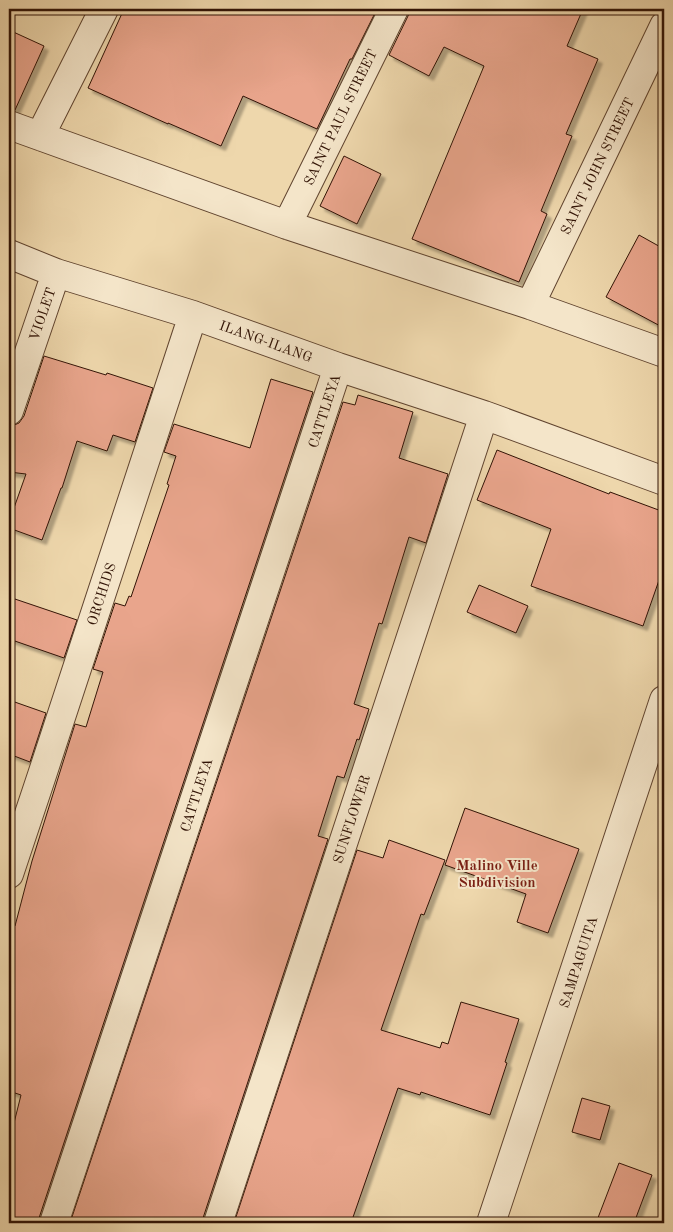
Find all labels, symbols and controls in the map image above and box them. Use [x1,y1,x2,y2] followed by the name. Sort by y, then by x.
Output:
[302,47,380,188] street label: SAINT PAUL STREET
[559,96,637,237] street label: SAINT JOHN STREET
[27,286,59,343] street label: VIOLET
[217,319,314,365] street label: ILANG-ILANG
[306,372,344,450] street label: CATTLEYA
[85,561,119,628] street label: ORCHIDS
[178,756,216,834] street label: CATTLEYA
[331,773,373,865] street label: SUNFLOWER
[456,859,538,891] district label: Malino Ville Subdivision
[558,914,600,1010] street label: SAMPAGUITA

